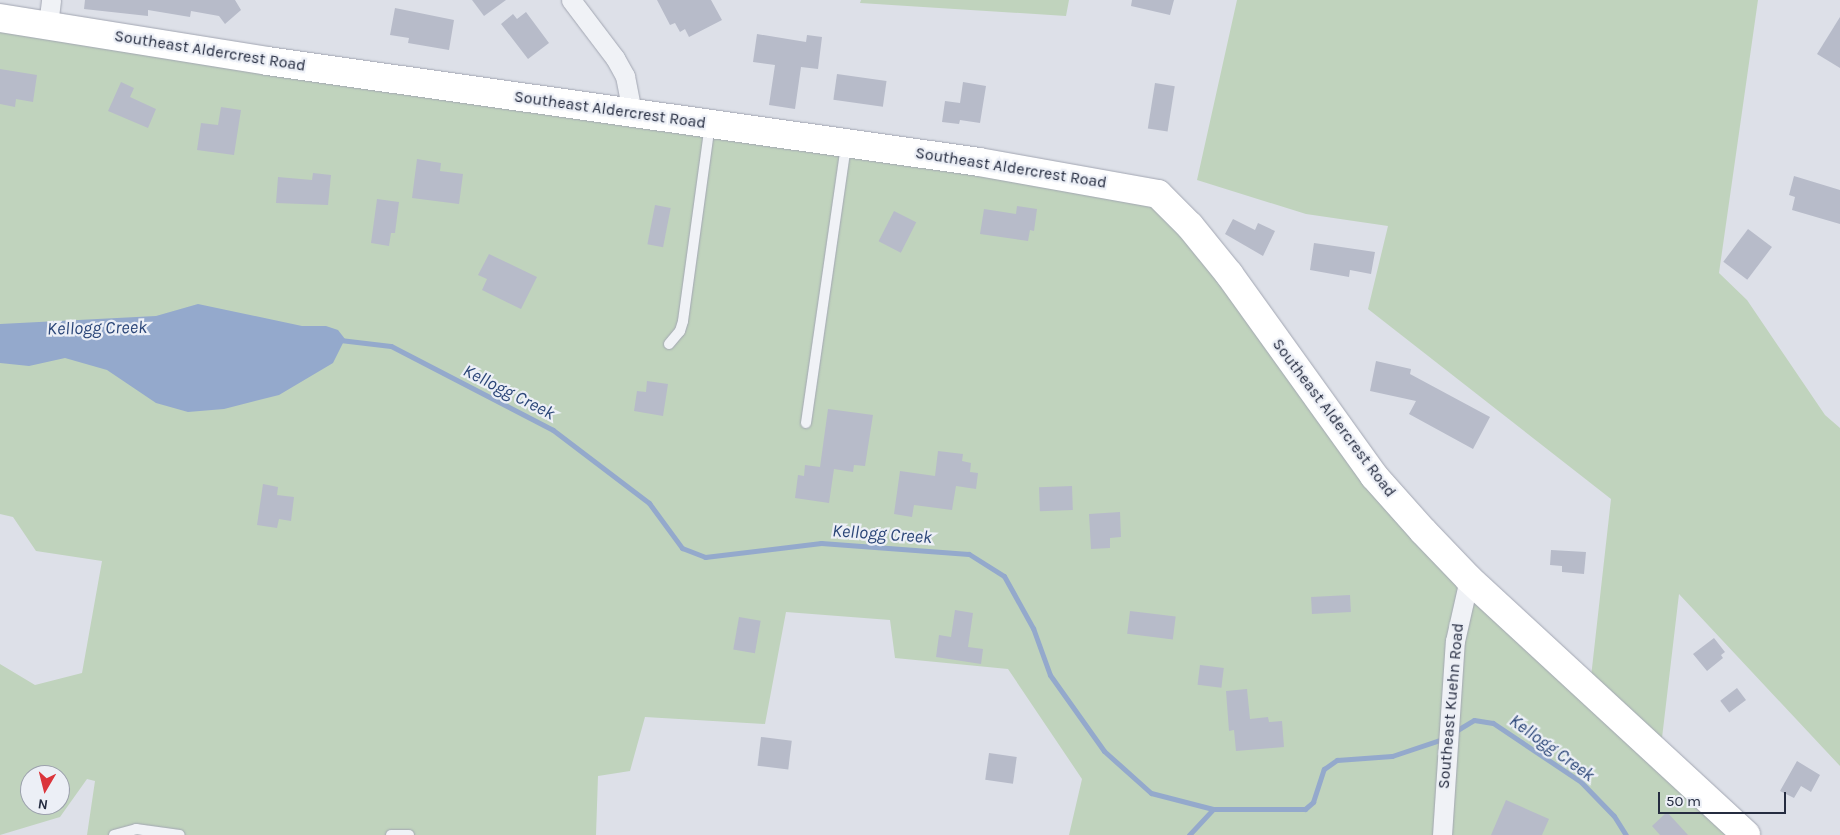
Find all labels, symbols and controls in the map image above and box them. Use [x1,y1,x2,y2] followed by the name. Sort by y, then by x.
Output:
[113,26,307,76] street label: Southeast Aldercrest Road
[513,87,707,133] street label: Southeast Aldercrest Road
[914,143,1108,193] street label: Southeast Aldercrest Road
[47,316,147,340] water label: Kellogg Creek
[1268,335,1400,501] street label: Southeast Aldercrest Road
[459,360,559,424] water label: Kellogg Creek
[831,520,933,548] water label: Kellogg Creek
[1434,622,1468,790] street label: Southeast Kuehn Road
[1505,710,1599,786] water label: Kellogg Creek
[20,765,70,815] north arrow
[1660,782,1788,814] scale bar
[1666,792,1701,810] text: 50 m
[37,795,49,813] text: N

